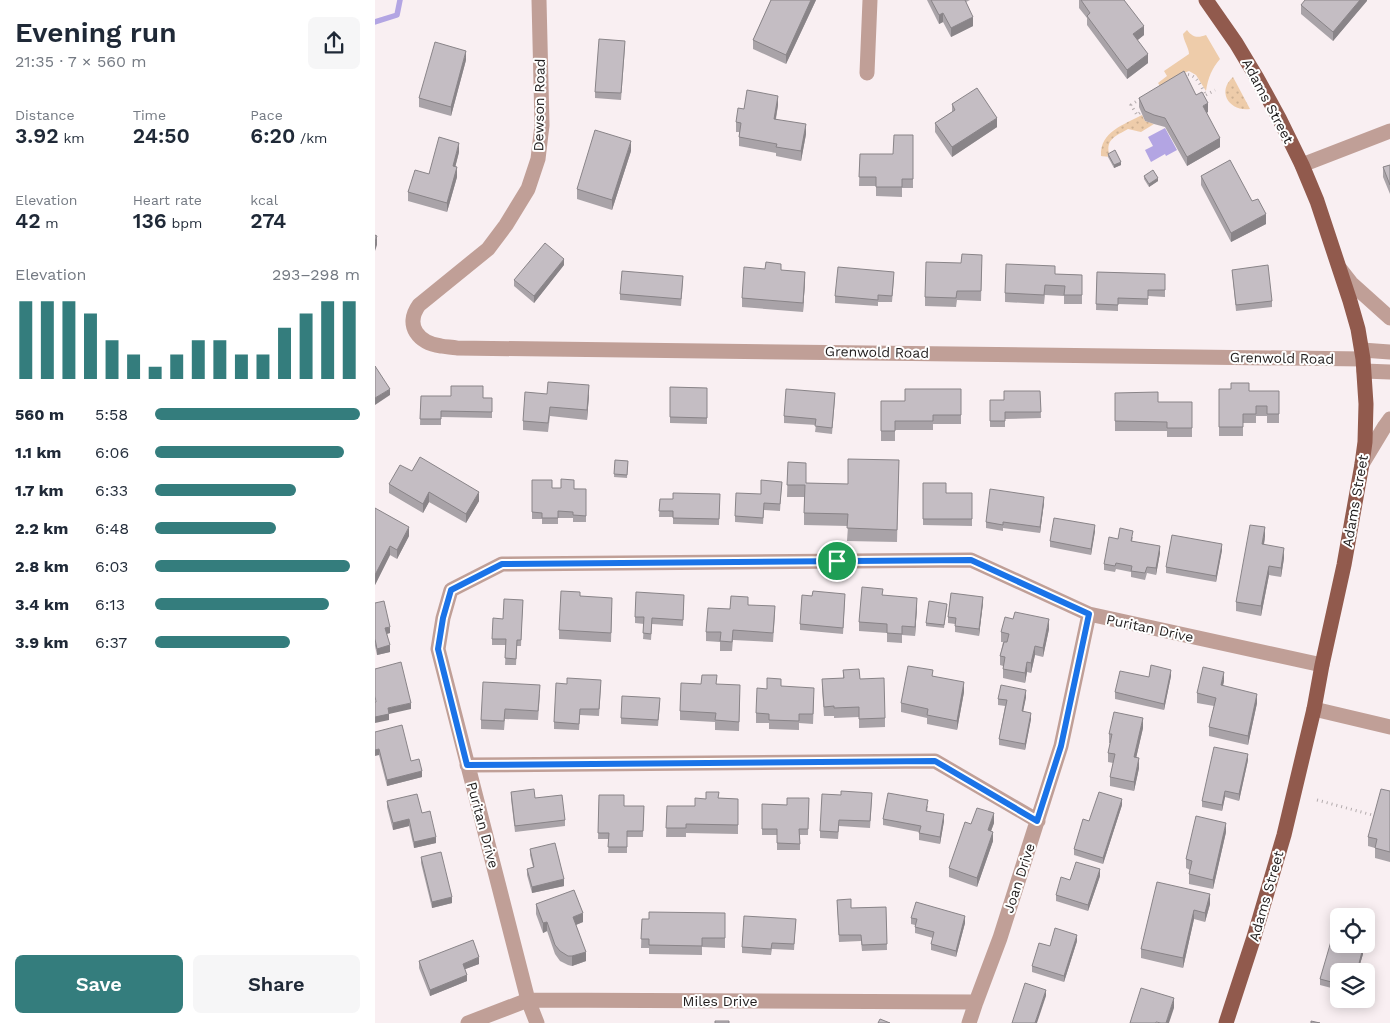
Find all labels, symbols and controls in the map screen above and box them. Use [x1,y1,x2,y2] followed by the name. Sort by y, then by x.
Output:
[15,16,176,49] text: Evening run
[308,17,360,69] button: share
[15,52,147,71] text: 21:35 · 7 × 560 m
[1239,56,1297,146] street label: Adams Street
[530,58,548,152] street label: Dewson Road
[15,107,75,123] text: Distance
[133,107,166,123] text: Time
[250,107,283,123] text: Pace
[15,123,59,148] text: 3.92
[133,123,190,148] text: 24:50
[250,123,295,148] text: 6:20
[59,130,85,146] text: km
[295,130,327,146] text: /km
[15,192,78,208] text: Elevation
[133,192,202,208] text: Heart rate
[250,192,278,208] text: kcal
[15,208,41,233] text: 42
[133,208,167,233] text: 136
[250,208,286,233] text: 274
[41,215,59,231] text: m
[167,215,202,231] text: bpm
[15,265,86,284] text: Elevation
[272,265,360,284] text: 293–298 m
[825,343,929,361] street label: Grenwold Road
[1230,349,1334,367] street label: Grenwold Road
[15,405,64,424] text: 560 m
[95,405,128,424] text: 5:58
[15,443,61,462] text: 1.1 km
[95,443,129,462] text: 6:06
[1339,453,1371,548] street label: Adams Street
[15,481,64,500] text: 1.7 km
[95,481,128,500] text: 6:33
[15,519,68,538] text: 2.2 km
[95,519,129,538] text: 6:48
[816,540,858,582] pin
[823,547,851,575] icon: arrive
[15,557,69,576] text: 2.8 km
[95,557,128,576] text: 6:03
[15,595,69,614] text: 3.4 km
[95,595,125,614] text: 6:13
[1105,611,1195,645] street label: Puritan Drive
[15,633,69,652] text: 3.9 km
[95,633,127,652] text: 6:37
[464,780,502,870] street label: Puritan Drive
[1000,841,1038,915] street label: Joan Drive
[1245,849,1287,943] street label: Adams Street
[1330,908,1375,1008] map controls
[1330,908,1375,953] button: locate
[15,955,183,1013] button: Save
[193,955,360,1013] button: Share
[1330,963,1375,1008] button: layers
[682,993,758,1009] street label: Miles Drive

